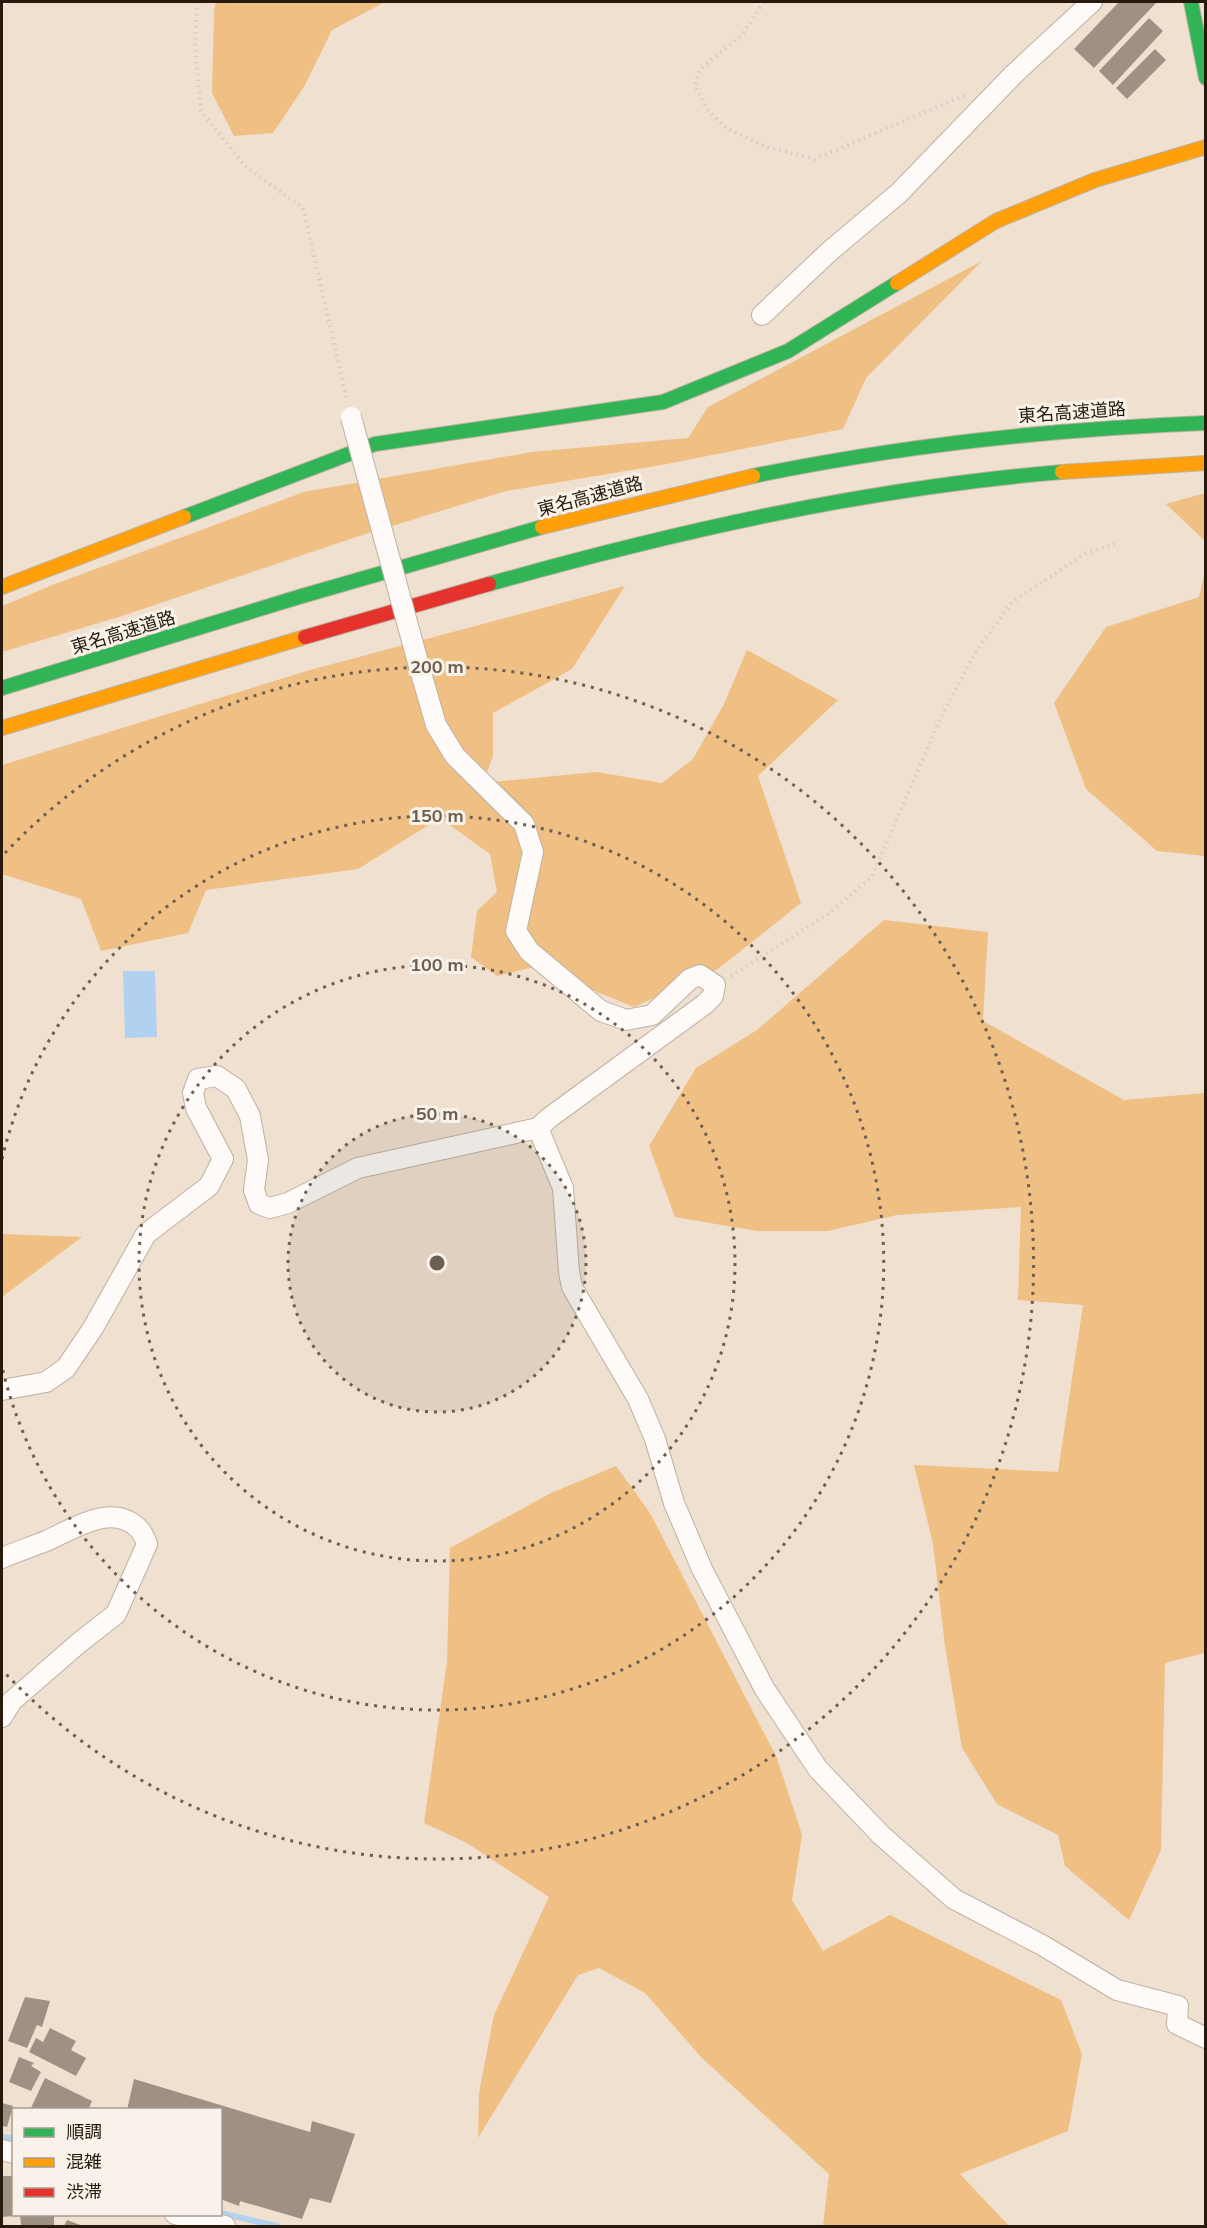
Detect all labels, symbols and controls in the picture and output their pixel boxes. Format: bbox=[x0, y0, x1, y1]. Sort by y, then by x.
street label: 東名高速道路 bbox=[1017, 397, 1127, 427]
street label: 東名高速道路 bbox=[535, 471, 645, 521]
street label: 東名高速道路 bbox=[68, 605, 178, 659]
text: 200 m bbox=[410, 655, 464, 678]
text: 150 m bbox=[410, 804, 464, 827]
text: 100 m bbox=[410, 953, 464, 976]
text: 50 m bbox=[416, 1102, 458, 1125]
centre of rings bbox=[427, 1253, 447, 1273]
legend bbox=[12, 2108, 222, 2216]
text: 順調 bbox=[66, 2120, 102, 2143]
text: 混雑 bbox=[66, 2150, 102, 2173]
text: 渋滞 bbox=[66, 2180, 102, 2203]

